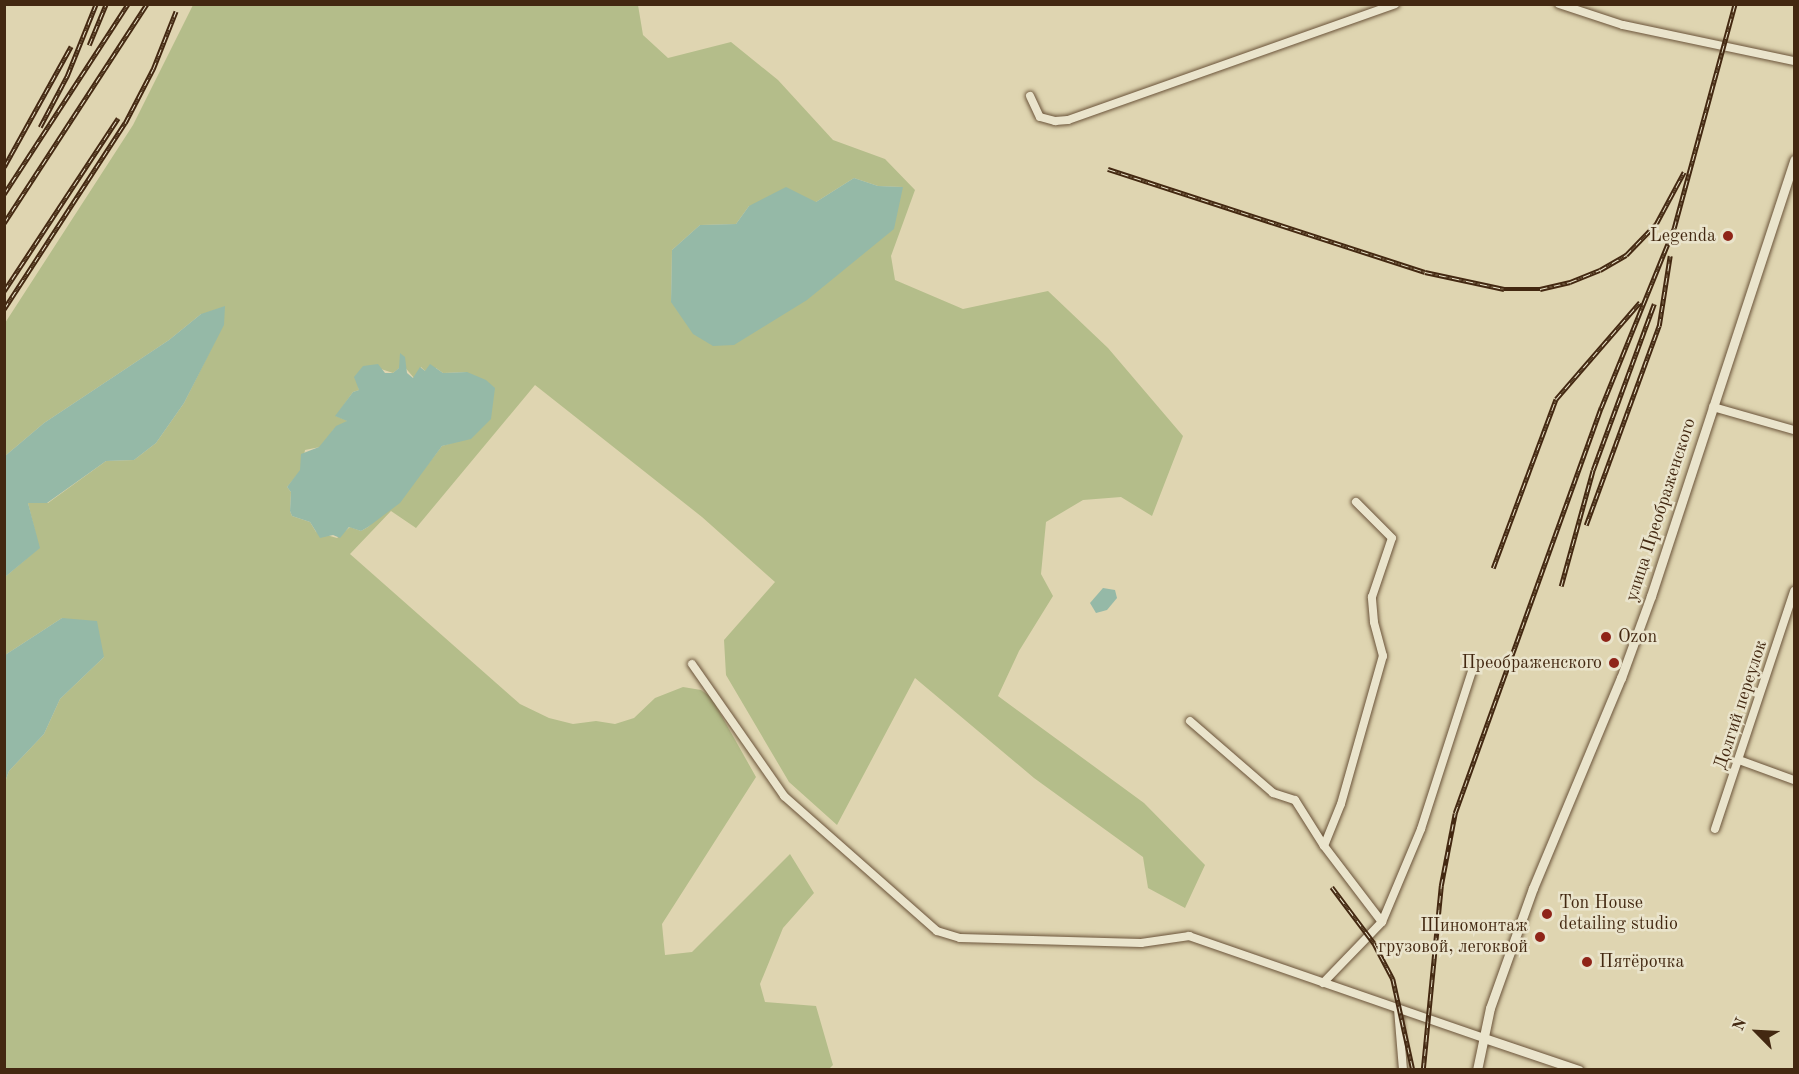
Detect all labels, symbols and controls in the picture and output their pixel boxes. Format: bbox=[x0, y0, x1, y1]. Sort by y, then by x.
place label: Legenda bbox=[1650, 225, 1716, 247]
marker: Legenda bbox=[1721, 229, 1735, 243]
street label: улица Преображенского bbox=[1621, 416, 1701, 604]
place label: Ozon bbox=[1618, 626, 1657, 648]
marker: Ozon bbox=[1599, 630, 1613, 644]
street label: Долгий переулок bbox=[1710, 638, 1772, 772]
place label: Преображенского bbox=[1461, 652, 1602, 674]
marker: Преображенского bbox=[1607, 656, 1621, 670]
place label: Ton House detailing studio bbox=[1559, 893, 1678, 936]
marker: Ton House detailing studio bbox=[1540, 907, 1554, 921]
place label: Шиномонтаж грузовой, легоквой bbox=[1378, 916, 1528, 958]
marker: Шиномонтаж грузовой, легоквой bbox=[1533, 930, 1547, 944]
place label: Пятёрочка bbox=[1599, 951, 1684, 973]
marker: Пятёрочка bbox=[1580, 955, 1594, 969]
north arrow bbox=[1727, 1002, 1787, 1062]
text: N bbox=[1731, 1016, 1750, 1034]

